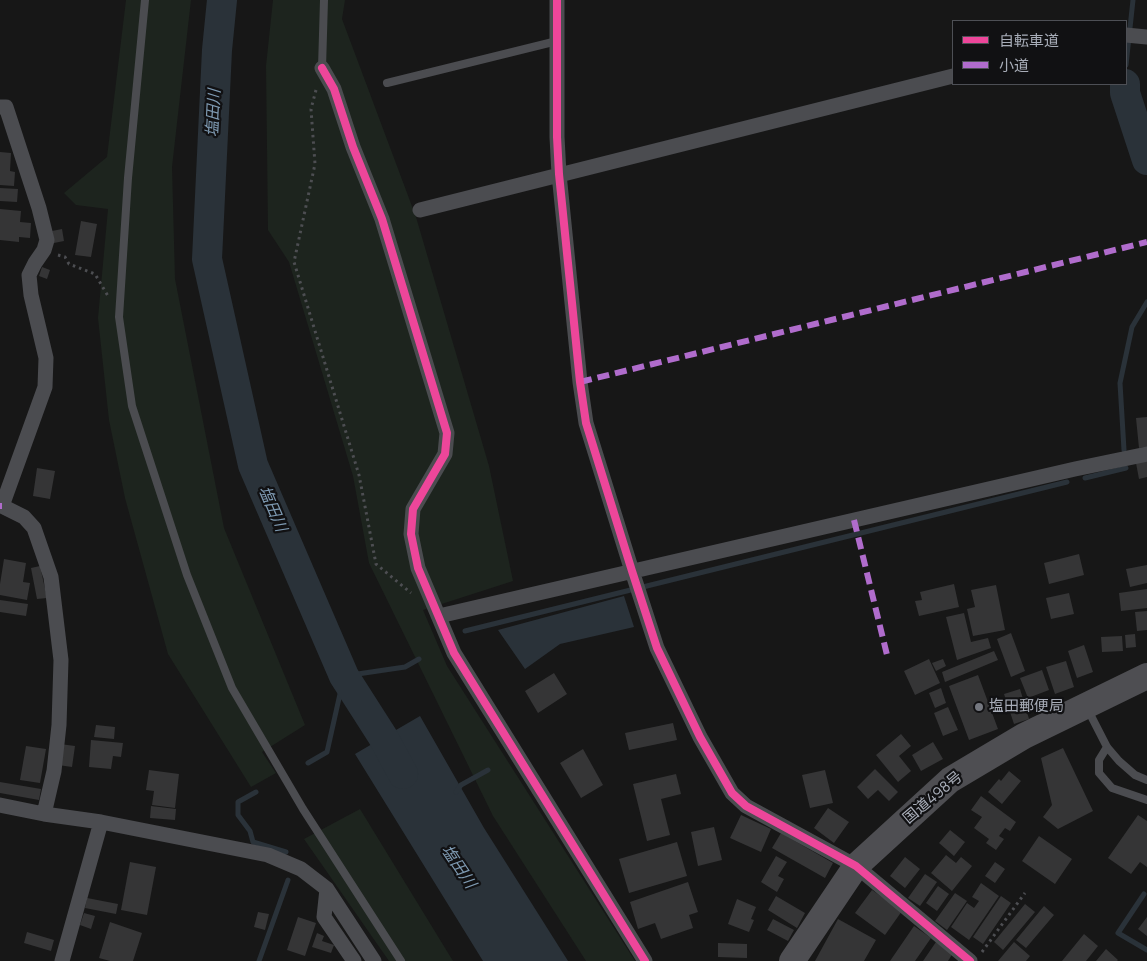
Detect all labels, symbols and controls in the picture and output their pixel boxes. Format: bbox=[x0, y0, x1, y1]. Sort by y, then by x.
legend bbox=[952, 20, 1127, 85]
text: 自転車道 bbox=[999, 30, 1059, 51]
text: 小道 bbox=[999, 55, 1029, 76]
water label: 塩田川 bbox=[203, 89, 225, 137]
water label: 塩田川 bbox=[254, 483, 290, 535]
place label: 塩田郵便局 bbox=[989, 698, 1064, 716]
marker: 塩田郵便局 bbox=[973, 701, 985, 713]
street label: 国道498号 bbox=[900, 768, 966, 828]
water label: 塩田川 bbox=[437, 842, 479, 892]

